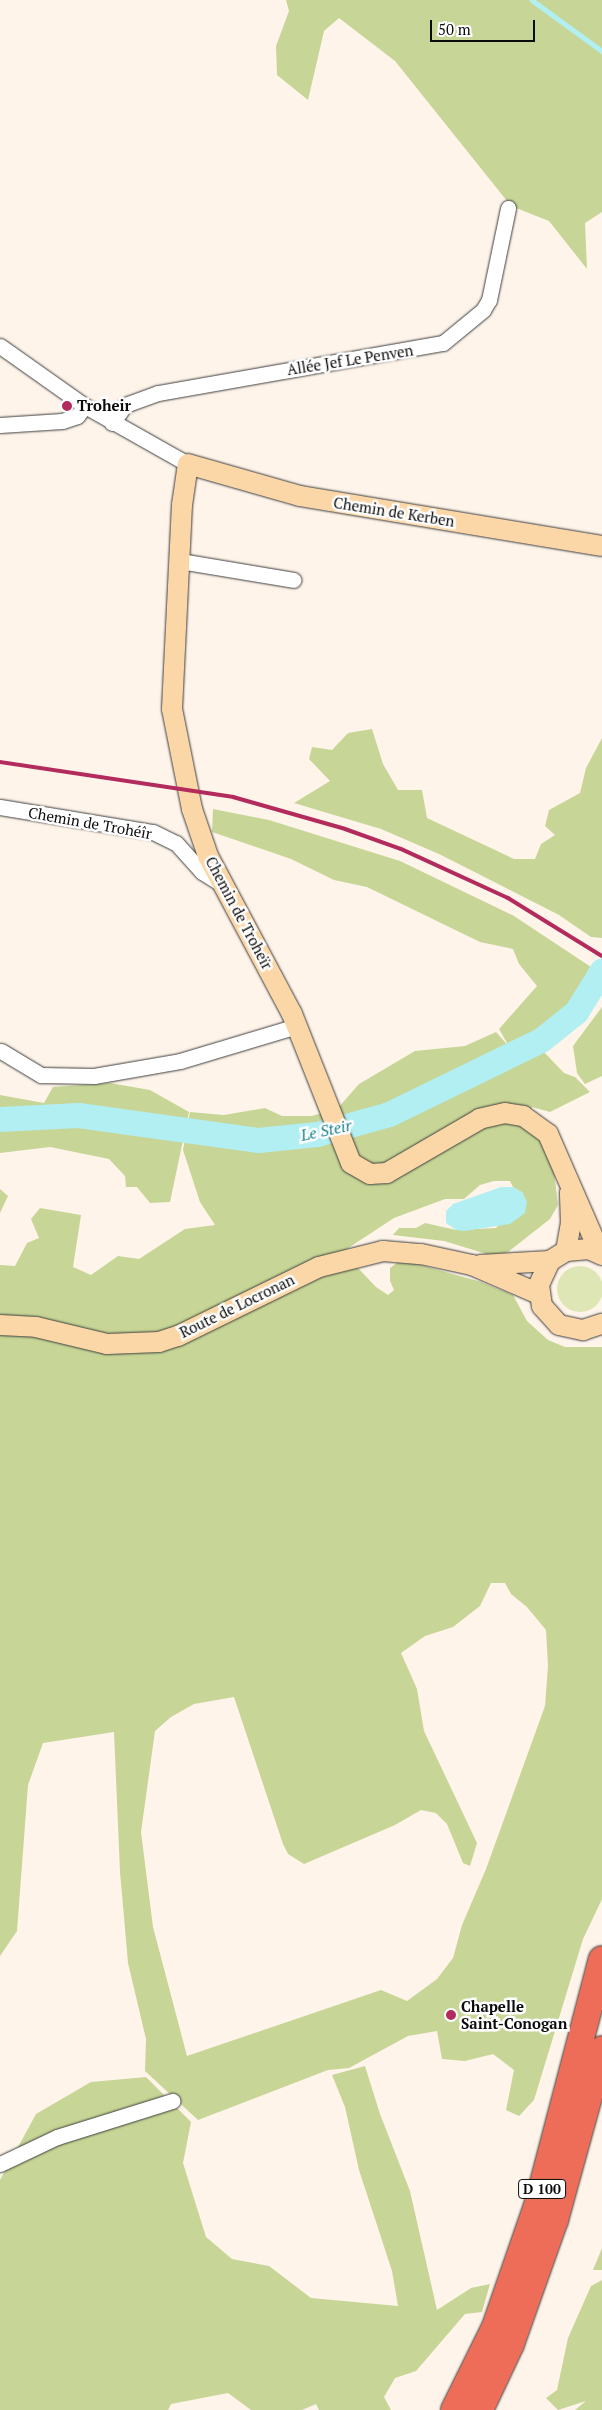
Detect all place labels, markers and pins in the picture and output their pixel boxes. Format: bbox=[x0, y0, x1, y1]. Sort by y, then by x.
place label: Troheir bbox=[77, 397, 131, 415]
marker: Troheir bbox=[61, 400, 73, 412]
place label: Chapelle Saint-Conogan bbox=[461, 1997, 567, 2032]
marker: Chapelle Saint-Conogan bbox=[445, 2009, 457, 2021]

